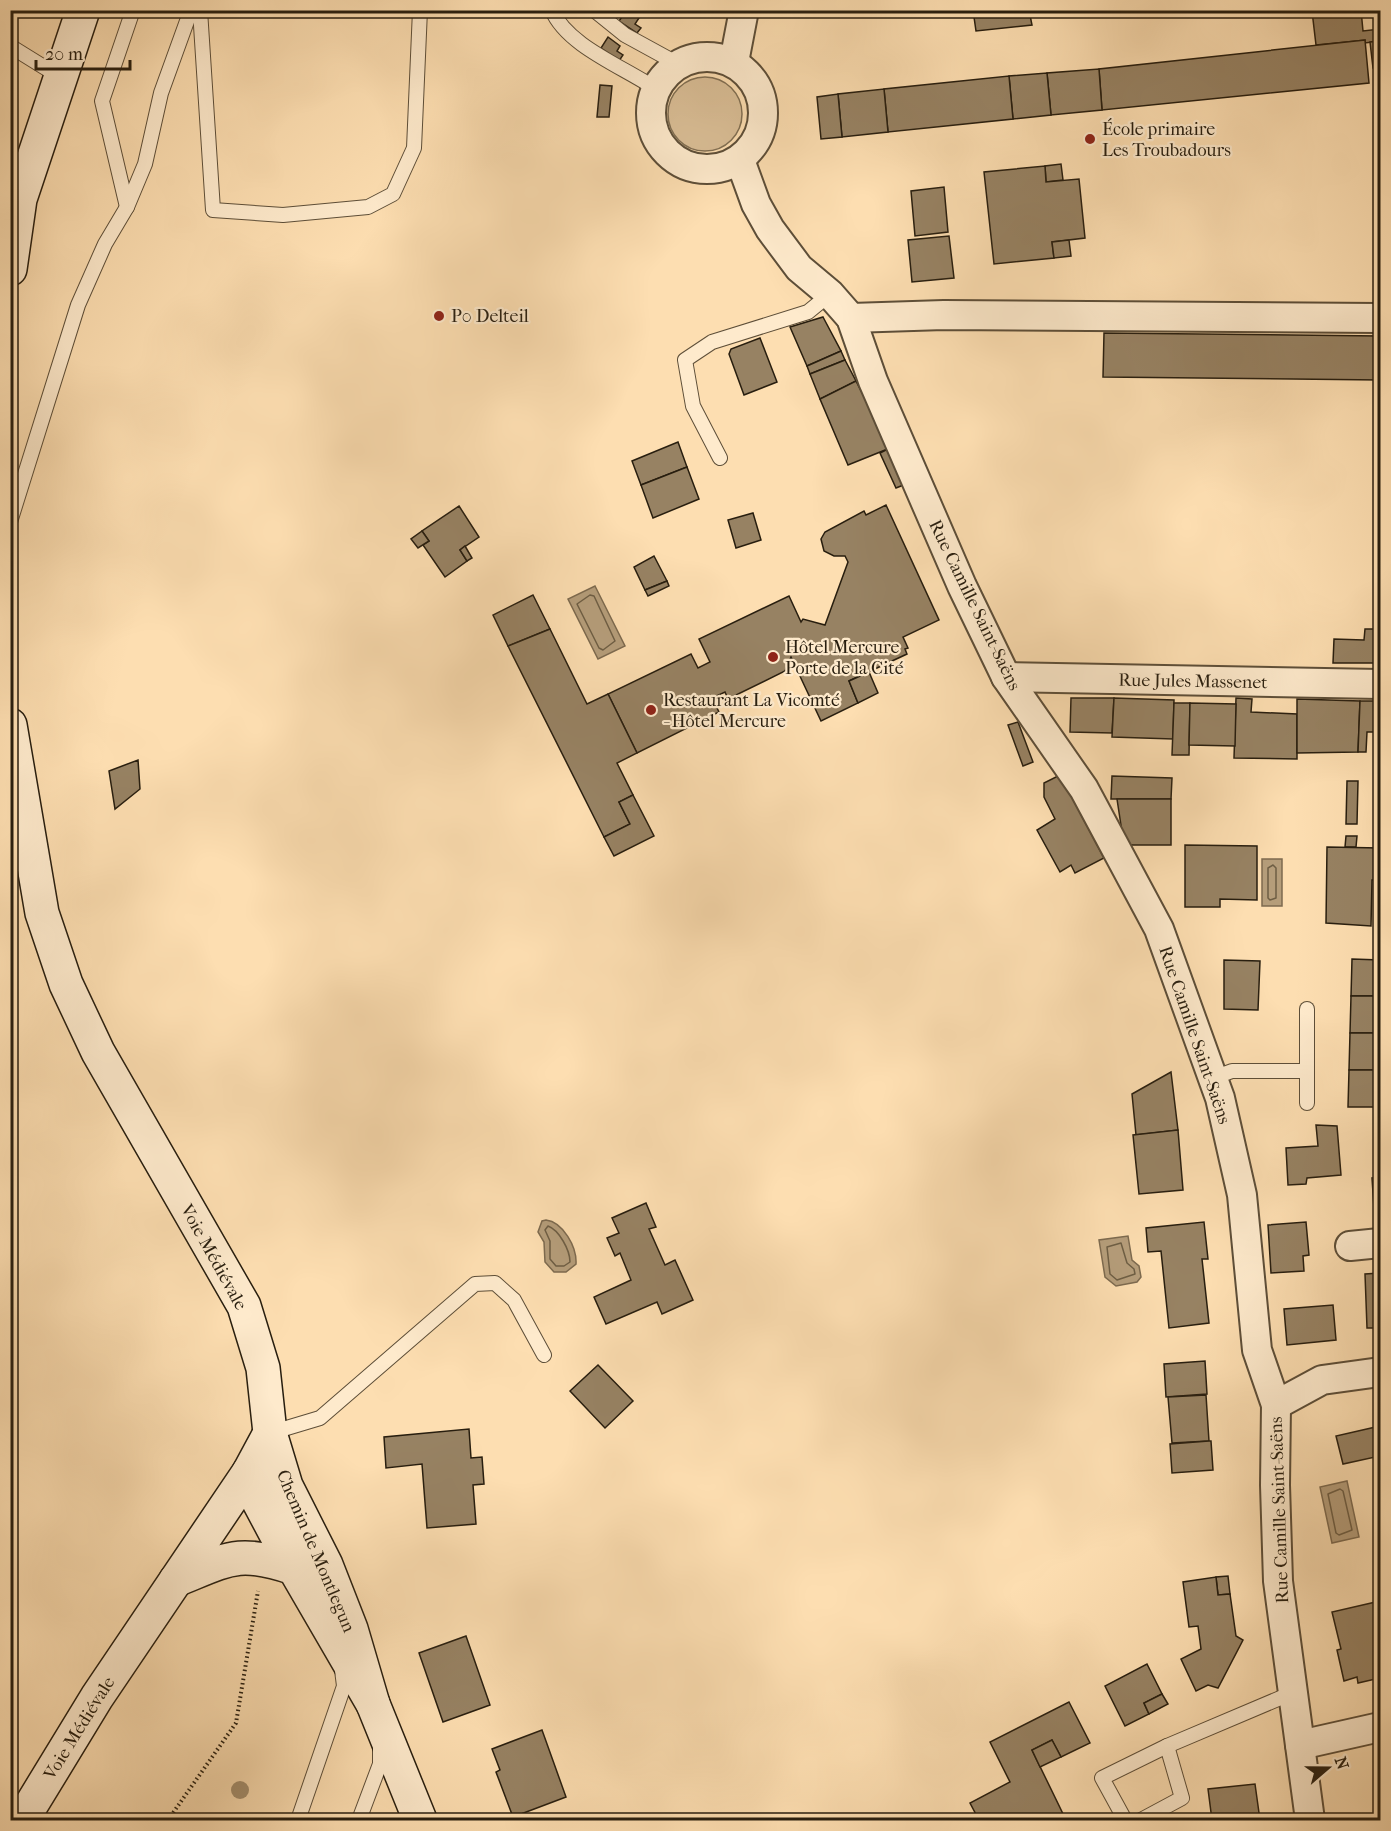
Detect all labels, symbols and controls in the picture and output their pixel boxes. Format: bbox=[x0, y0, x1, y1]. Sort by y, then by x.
scale bar bbox=[36, 33, 130, 71]
text: 20 m bbox=[45, 44, 83, 65]
place label: École primaire Les Troubadours bbox=[1102, 118, 1231, 161]
marker: École primaire Les Troubadours bbox=[1083, 132, 1097, 146]
place label: P0 Delteil bbox=[451, 306, 529, 327]
marker: P0 Delteil bbox=[432, 309, 446, 323]
street label: Rue Camille Saint-Saëns bbox=[924, 517, 1025, 694]
place label: Hôtel Mercure Porte de la Cité bbox=[785, 637, 904, 679]
marker: Hôtel Mercure Porte de la Cité bbox=[766, 650, 780, 664]
street label: Rue Jules Massenet bbox=[1118, 670, 1268, 693]
place label: Restaurant La Vicomté - Hôtel Mercure bbox=[663, 690, 840, 732]
marker: Restaurant La Vicomté - Hôtel Mercure bbox=[644, 703, 658, 717]
street label: Rue Camille Saint-Saëns bbox=[1154, 943, 1235, 1127]
street label: Voie Médiévale bbox=[175, 1200, 251, 1314]
street label: Rue Camille Saint-Saëns bbox=[1266, 1416, 1293, 1604]
street label: Chemin de Montlegun bbox=[272, 1467, 360, 1636]
street label: Voie Médiévale bbox=[39, 1673, 119, 1784]
north arrow bbox=[1298, 1738, 1358, 1798]
text: N bbox=[1331, 1754, 1353, 1773]

